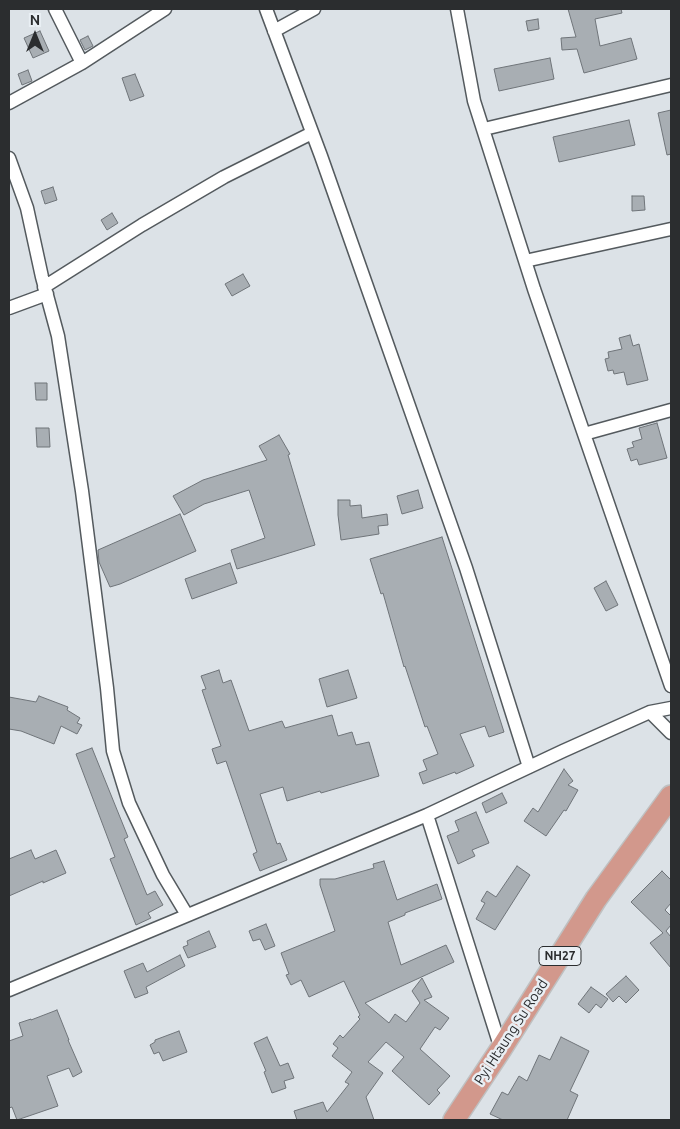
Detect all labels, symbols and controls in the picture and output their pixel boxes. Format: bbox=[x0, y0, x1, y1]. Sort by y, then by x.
north arrow bbox=[10, 10, 60, 60]
text: N bbox=[30, 12, 40, 28]
road number: NH27 bbox=[539, 946, 581, 966]
street label: Pyi Htaung Su Road bbox=[471, 976, 551, 1088]

